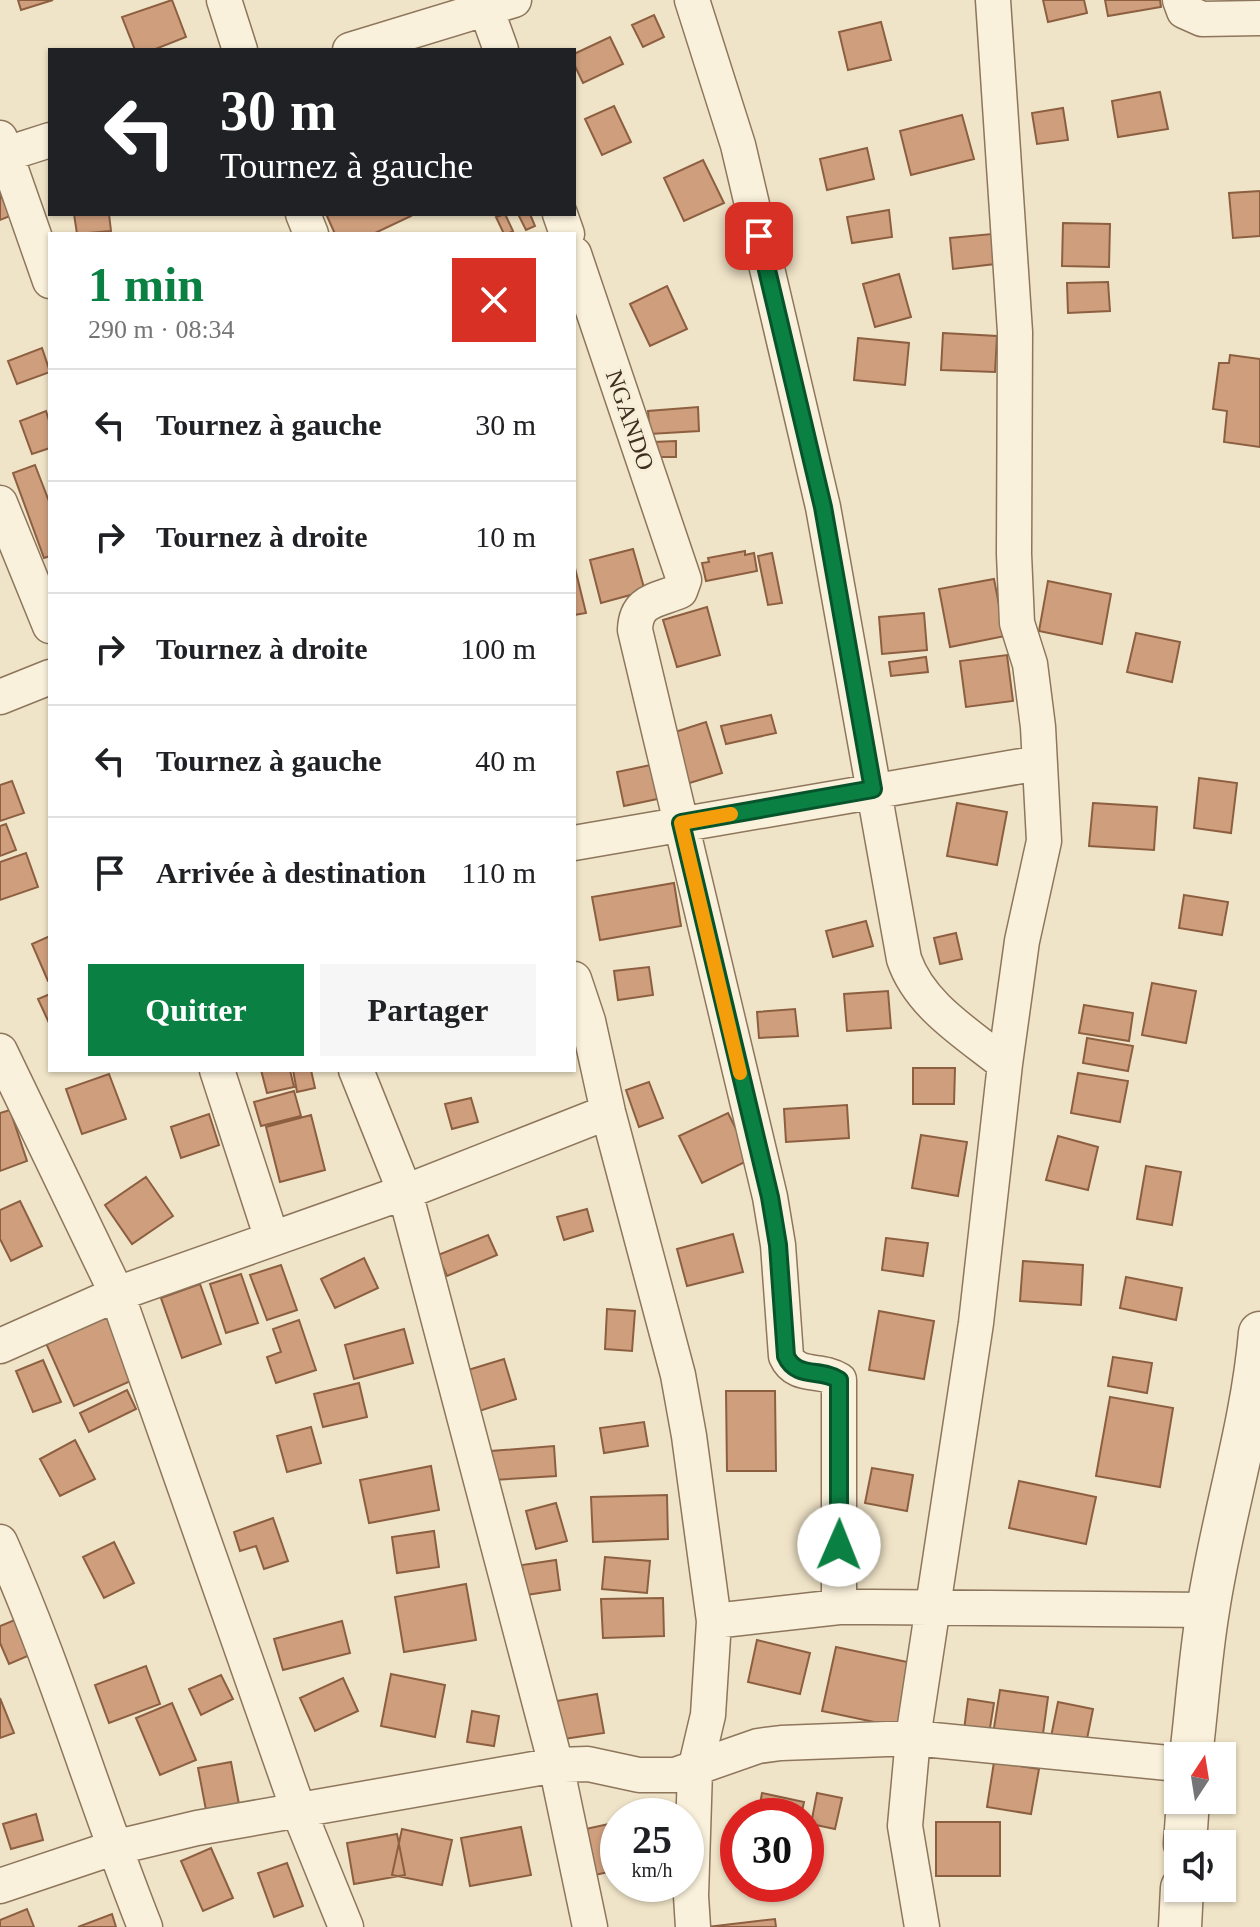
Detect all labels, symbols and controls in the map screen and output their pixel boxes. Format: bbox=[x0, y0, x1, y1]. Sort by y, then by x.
icon: left bbox=[88, 80, 192, 184]
text: 30 m bbox=[220, 80, 337, 142]
text: Tournez à gauche bbox=[220, 146, 473, 186]
pin bbox=[725, 202, 793, 270]
icon: arrive bbox=[737, 214, 781, 258]
text: 1 min bbox=[88, 258, 204, 311]
button: close bbox=[452, 258, 536, 342]
text: 290 m · 08:34 bbox=[88, 315, 235, 344]
street label: NGANDO bbox=[601, 367, 659, 473]
icon: left bbox=[88, 403, 132, 447]
text: Tournez à gauche bbox=[156, 408, 382, 441]
text: 30 m bbox=[475, 408, 536, 441]
icon: right bbox=[88, 515, 132, 559]
text: Tournez à droite bbox=[156, 520, 368, 553]
text: 10 m bbox=[475, 520, 536, 553]
icon: right bbox=[88, 627, 132, 671]
text: Tournez à droite bbox=[156, 632, 368, 665]
text: 100 m bbox=[460, 632, 536, 665]
icon: left bbox=[88, 739, 132, 783]
text: Tournez à gauche bbox=[156, 744, 382, 777]
text: 40 m bbox=[475, 744, 536, 777]
icon: arrive bbox=[88, 851, 132, 895]
text: Arrivée à destination bbox=[156, 856, 426, 889]
text: 110 m bbox=[461, 856, 536, 889]
button: Quitter bbox=[88, 964, 304, 1056]
button: Partager bbox=[320, 964, 536, 1056]
position arrow bbox=[797, 1503, 881, 1587]
north arrow bbox=[1164, 1742, 1236, 1814]
map controls bbox=[1164, 1742, 1236, 1902]
speed limit sign: 30 bbox=[720, 1798, 824, 1902]
text: 25 bbox=[632, 1817, 672, 1862]
button: sound bbox=[1164, 1830, 1236, 1902]
text: km/h bbox=[631, 1859, 673, 1881]

